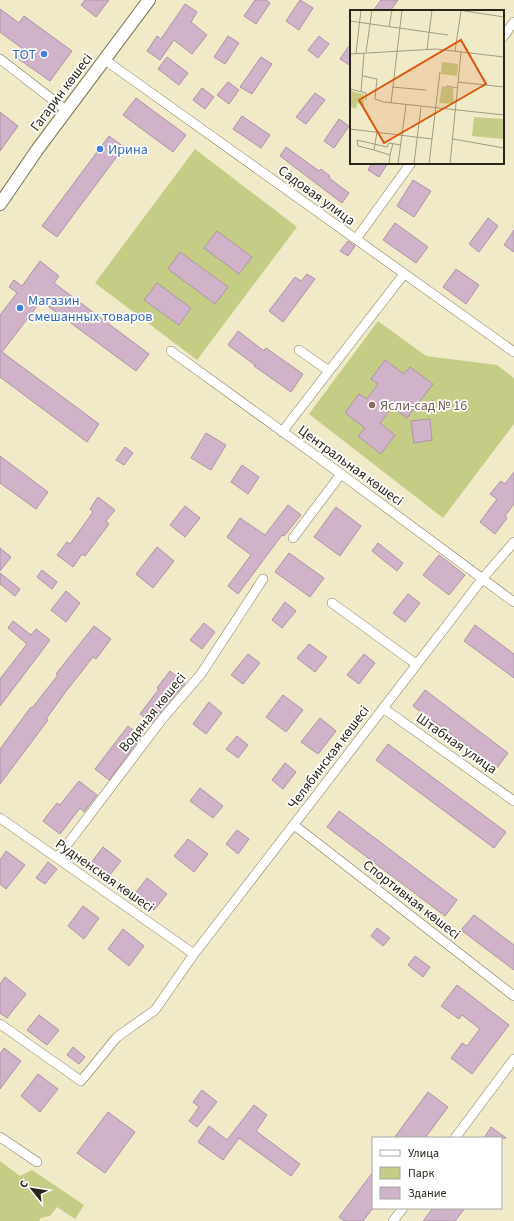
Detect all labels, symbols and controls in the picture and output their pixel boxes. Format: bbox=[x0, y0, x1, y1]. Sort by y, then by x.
inset map bbox=[350, 10, 504, 164]
place label: ТОТ bbox=[12, 45, 36, 65]
street label: Гагарин көшесі bbox=[26, 49, 98, 136]
marker: ТОТ bbox=[39, 49, 49, 59]
place label: Ирина bbox=[108, 140, 148, 160]
marker: Ирина bbox=[95, 144, 105, 154]
street label: Садовая улица bbox=[274, 161, 359, 231]
place label: Магазин смешанных товаров bbox=[28, 291, 152, 327]
marker: Магазин смешанных товаров bbox=[15, 303, 25, 313]
place label: Ясли-сад № 16 bbox=[380, 396, 467, 416]
marker: Ясли-сад № 16 bbox=[367, 400, 377, 410]
street label: Центральная көшесі bbox=[294, 421, 407, 511]
street label: Водяная көшесі bbox=[114, 669, 191, 757]
street label: Челябинская көшесі bbox=[283, 702, 374, 814]
street label: Штабная улица bbox=[412, 708, 501, 779]
street label: Рудненская көшесі bbox=[51, 834, 158, 917]
street label: Спортивная көшесі bbox=[358, 855, 464, 944]
legend bbox=[372, 1137, 502, 1209]
text: Улица bbox=[408, 1145, 439, 1162]
text: Парк bbox=[408, 1165, 434, 1182]
north arrow bbox=[12, 1169, 52, 1209]
text: С bbox=[16, 1177, 32, 1191]
text: Здание bbox=[408, 1185, 447, 1202]

